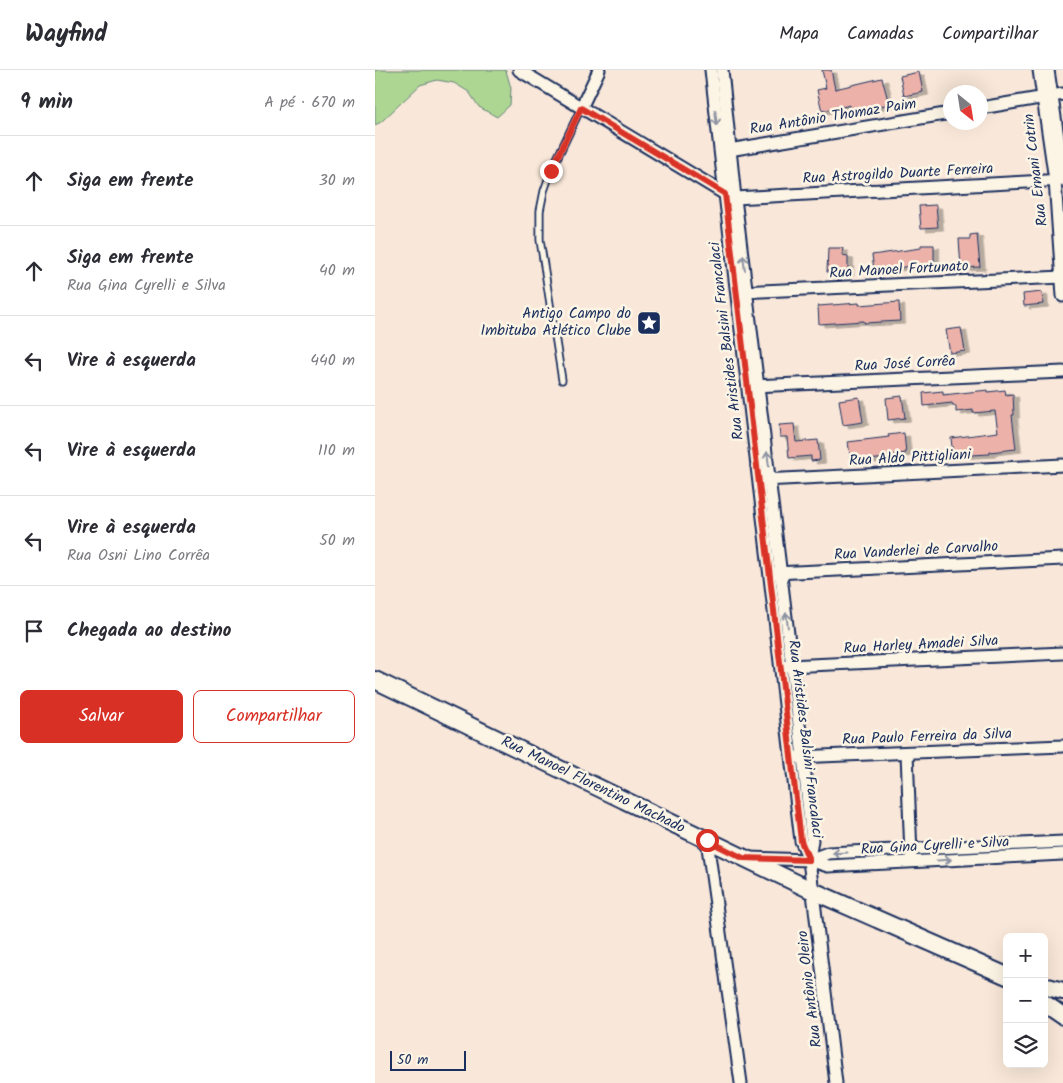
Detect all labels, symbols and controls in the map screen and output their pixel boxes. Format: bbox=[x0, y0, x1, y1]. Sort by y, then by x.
text: Wayfind bbox=[25, 15, 107, 54]
text: Mapa bbox=[779, 20, 819, 49]
text: Camadas bbox=[847, 20, 914, 49]
text: Compartilhar bbox=[942, 20, 1038, 49]
north arrow bbox=[943, 85, 988, 130]
text: 9 min bbox=[20, 86, 73, 119]
text: A pé · 670 m bbox=[264, 90, 355, 115]
street label: Rua Antônio Thomaz Paim bbox=[748, 92, 918, 142]
one-way arrow bbox=[711, 110, 721, 126]
street label: Rua Ernani Cotrin bbox=[1017, 112, 1055, 228]
street label: Rua Astrogildo Duarte Ferreira bbox=[802, 157, 994, 191]
route end bbox=[540, 160, 563, 183]
text: Siga em frente bbox=[67, 166, 194, 196]
icon: ahead bbox=[20, 167, 48, 195]
text: 30 m bbox=[319, 168, 355, 193]
street label: Rua Aristides Balsini Francalaci bbox=[703, 239, 751, 441]
text: Siga em frente bbox=[67, 243, 194, 273]
street label: Rua Manoel Fortunato bbox=[829, 254, 969, 286]
one-way arrow bbox=[739, 255, 749, 271]
icon: ahead bbox=[20, 257, 48, 285]
text: 40 m bbox=[319, 258, 355, 283]
text: Rua Gina Cyrelli e Silva bbox=[67, 273, 226, 298]
place label: Antigo Campo do Imbituba Atlético Clube bbox=[480, 302, 631, 343]
place icon: Antigo Campo do Imbituba Atlético Clube bbox=[636, 310, 662, 336]
text: Vire à esquerda bbox=[67, 346, 196, 376]
icon: left bbox=[20, 347, 48, 375]
text: 440 m bbox=[310, 348, 355, 373]
street label: Rua José Corrêa bbox=[854, 349, 956, 379]
text: Vire à esquerda bbox=[67, 436, 196, 466]
icon: left bbox=[20, 437, 48, 465]
text: 110 m bbox=[318, 438, 355, 463]
street label: Rua Aldo Pittigliani bbox=[848, 443, 973, 473]
one-way arrow bbox=[762, 451, 772, 467]
text: Vire à esquerda bbox=[67, 513, 196, 543]
icon: left bbox=[20, 527, 48, 555]
text: 50 m bbox=[319, 528, 355, 553]
street label: Rua Vanderlei de Carvalho bbox=[833, 535, 999, 567]
text: Rua Osni Lino Corrêa bbox=[67, 543, 210, 568]
one-way arrow bbox=[782, 612, 792, 628]
text: Chegada ao destino bbox=[67, 616, 232, 646]
icon: arrive bbox=[20, 617, 48, 645]
street label: Rua Harley Amadei Silva bbox=[843, 629, 999, 661]
street label: Rua Aristides Balsini Francalaci bbox=[781, 639, 829, 841]
button: Salvar bbox=[20, 690, 183, 743]
button: Compartilhar bbox=[193, 690, 355, 743]
street label: Rua Paulo Ferreira da Silva bbox=[842, 722, 1012, 752]
street label: Rua Manoel Florentino Machado bbox=[497, 730, 689, 840]
route start bbox=[696, 829, 719, 852]
street label: Rua Gina Cyrelli e Silva bbox=[860, 830, 1010, 862]
one-way arrow bbox=[832, 848, 848, 857]
one-way arrow bbox=[936, 856, 952, 865]
street label: Rua Antônio Oleiro bbox=[791, 929, 829, 1049]
map controls bbox=[1003, 933, 1048, 1068]
button: + bbox=[1003, 933, 1048, 978]
button: − bbox=[1003, 978, 1048, 1023]
button: layers bbox=[1003, 1023, 1048, 1068]
scale bar bbox=[390, 1048, 466, 1071]
text: 50 m bbox=[397, 1049, 428, 1071]

